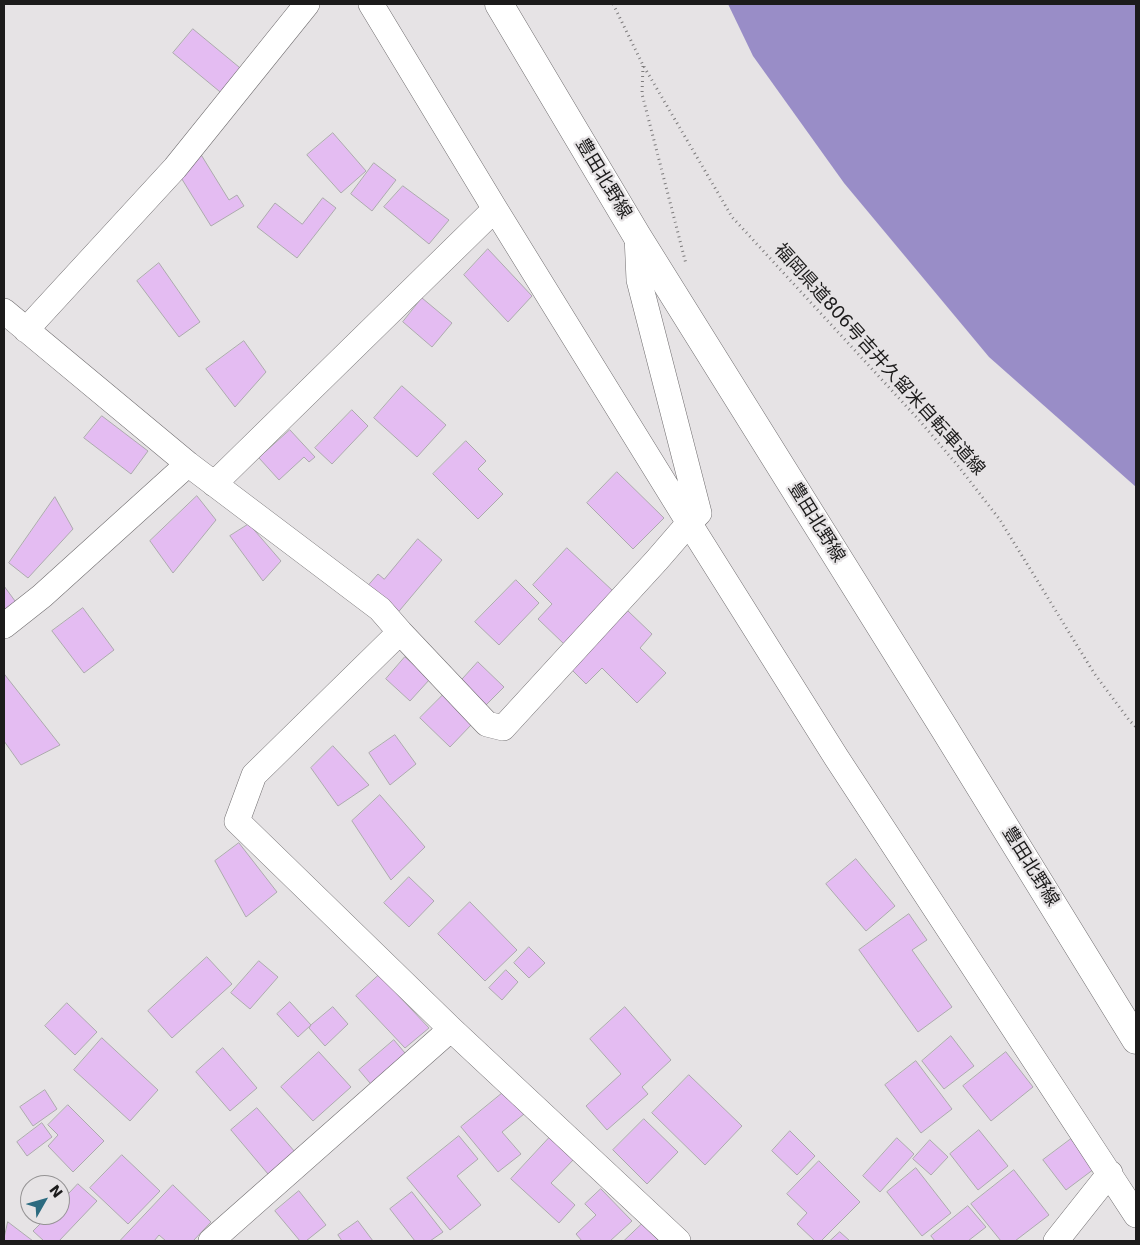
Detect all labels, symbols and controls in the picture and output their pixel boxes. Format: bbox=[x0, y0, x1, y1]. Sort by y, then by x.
street label: 豊田北野線 bbox=[571, 135, 635, 223]
street label: 福岡県道806号吉井久留米自転車道線 bbox=[769, 240, 989, 480]
street label: 豊田北野線 bbox=[783, 479, 849, 567]
street label: 豊田北野線 bbox=[997, 823, 1063, 911]
north arrow bbox=[20, 1175, 70, 1225]
text: N bbox=[46, 1182, 66, 1201]

